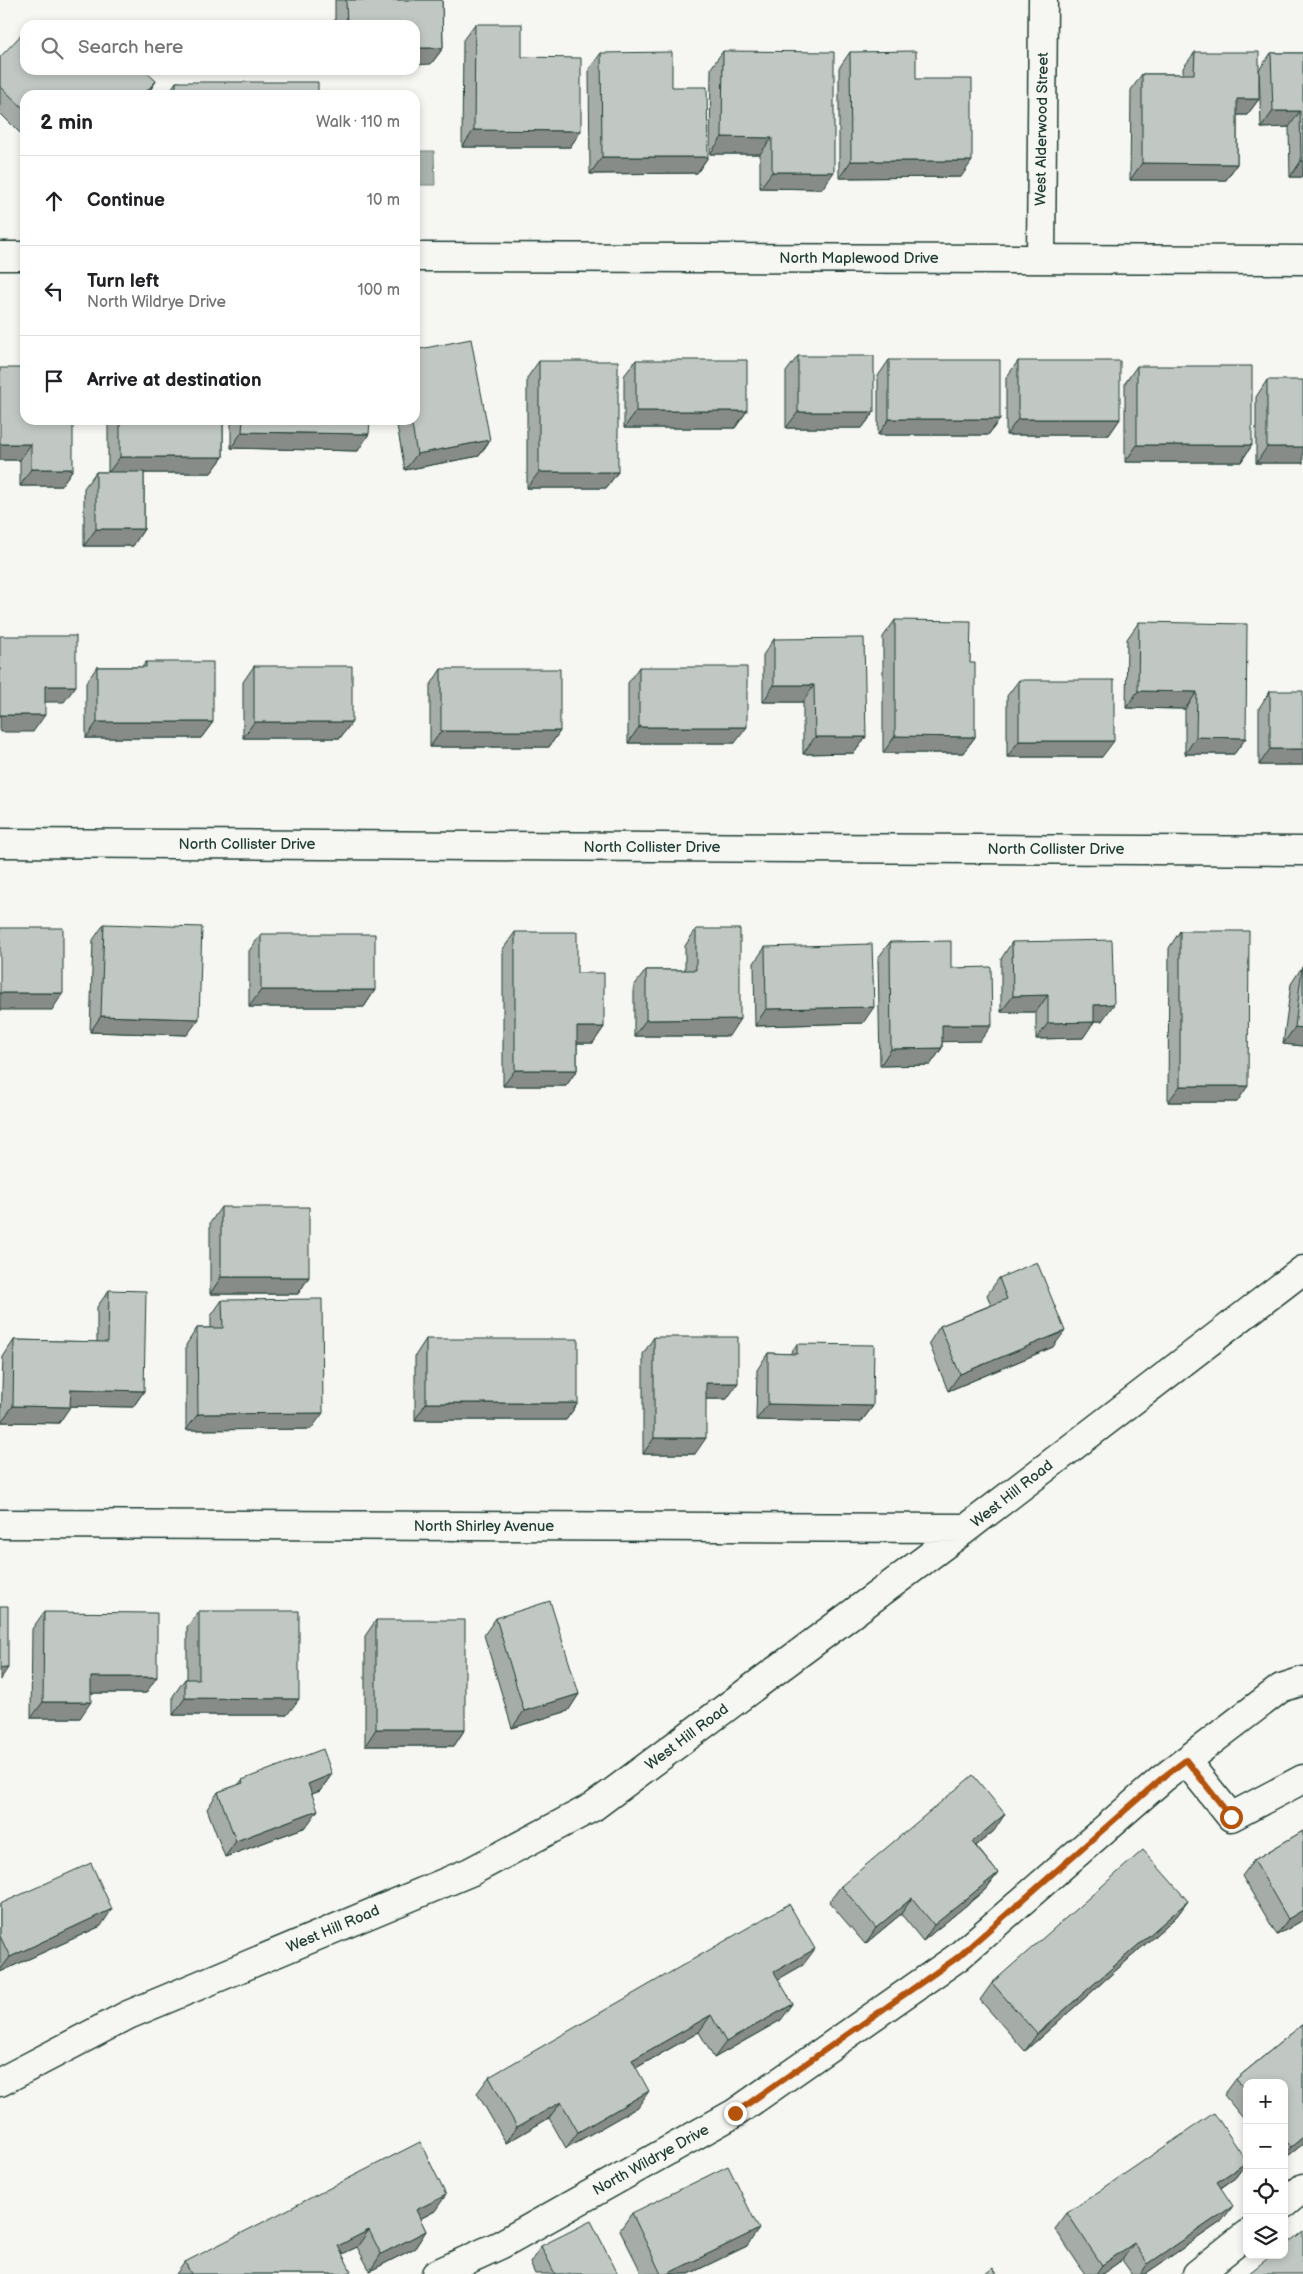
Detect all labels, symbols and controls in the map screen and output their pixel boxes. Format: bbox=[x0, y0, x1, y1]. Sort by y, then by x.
search box bbox=[20, 20, 420, 75]
icon: search bbox=[38, 34, 66, 62]
text: Search here bbox=[78, 36, 183, 59]
street label: West Alderwood Street bbox=[1031, 52, 1053, 206]
text: 2 min bbox=[40, 110, 93, 135]
text: Walk · 110 m bbox=[316, 113, 400, 132]
icon: ahead bbox=[40, 187, 68, 215]
text: Continue bbox=[87, 189, 165, 212]
text: 10 m bbox=[367, 191, 400, 210]
street label: North Maplewood Drive bbox=[779, 249, 939, 268]
text: Turn left bbox=[87, 270, 159, 293]
icon: left bbox=[40, 277, 68, 305]
text: 100 m bbox=[357, 281, 400, 300]
text: North Wildrye Drive bbox=[87, 293, 226, 312]
icon: arrive bbox=[40, 367, 68, 395]
text: Arrive at destination bbox=[87, 369, 262, 392]
street label: North Collister Drive bbox=[179, 835, 316, 854]
street label: North Collister Drive bbox=[584, 838, 721, 857]
street label: North Collister Drive bbox=[988, 840, 1125, 859]
street label: West Hill Road bbox=[967, 1456, 1057, 1532]
street label: North Shirley Avenue bbox=[414, 1517, 554, 1536]
street label: West Hill Road bbox=[642, 1700, 732, 1774]
route start bbox=[1220, 1806, 1243, 1829]
street label: West Hill Road bbox=[284, 1901, 382, 1957]
map controls bbox=[1243, 2079, 1288, 2259]
button: + bbox=[1243, 2079, 1288, 2124]
route end bbox=[724, 2102, 747, 2125]
street label: North Wildrye Drive bbox=[589, 2120, 713, 2200]
button: − bbox=[1243, 2124, 1288, 2169]
button: locate bbox=[1243, 2169, 1288, 2214]
button: layers bbox=[1243, 2214, 1288, 2259]

